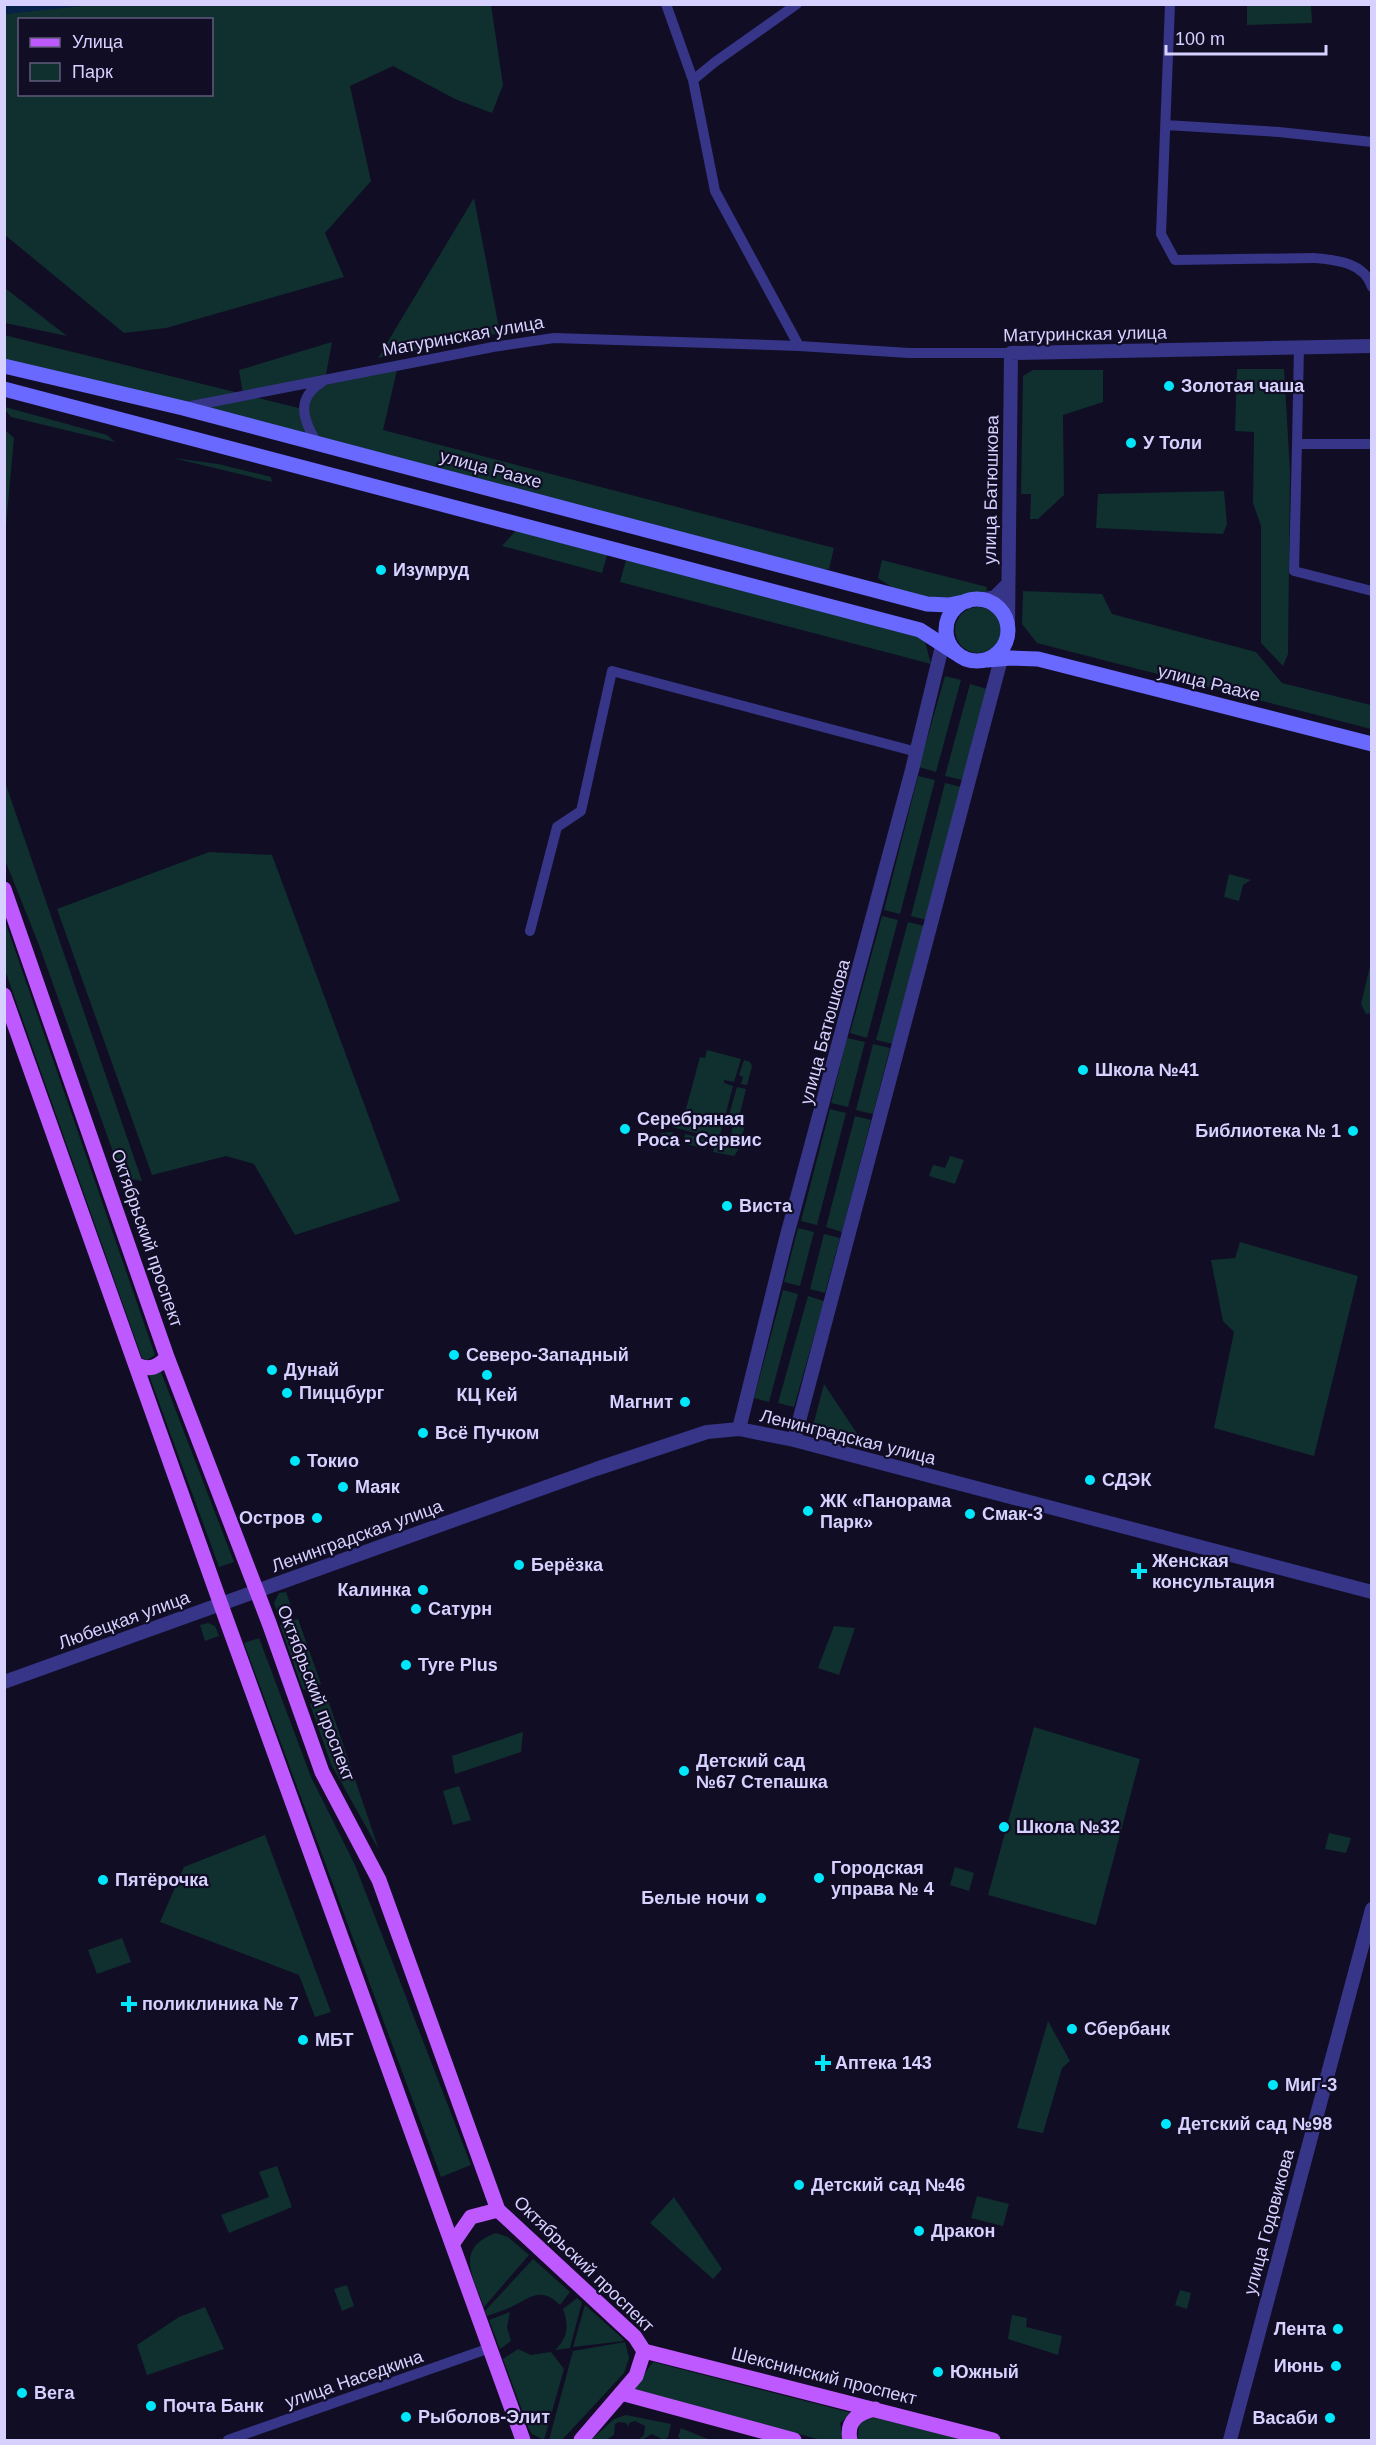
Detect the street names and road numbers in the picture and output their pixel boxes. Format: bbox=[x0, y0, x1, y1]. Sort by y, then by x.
street label: Матуринская улица bbox=[381, 312, 546, 360]
street label: Матуринская улица bbox=[1003, 323, 1168, 345]
street label: улица Батюшкова bbox=[980, 414, 1002, 565]
street label: улица Раахе bbox=[438, 446, 544, 492]
street label: улица Раахе bbox=[1156, 661, 1262, 705]
street label: улица Батюшкова bbox=[796, 956, 854, 1107]
street label: Октябрьский проспект bbox=[107, 1147, 187, 1329]
street label: Ленинградская улица bbox=[758, 1405, 939, 1469]
street label: Ленинградская улица bbox=[269, 1495, 446, 1576]
street label: Любецкая улица bbox=[56, 1587, 193, 1653]
street label: Октябрьский проспект bbox=[273, 1602, 359, 1784]
street label: улица Годовикова bbox=[1240, 2146, 1298, 2297]
street label: Октябрьский проспект bbox=[510, 2192, 658, 2336]
street label: Шекснинский проспект bbox=[729, 2343, 919, 2409]
street label: улица Наседкина bbox=[282, 2346, 426, 2412]

